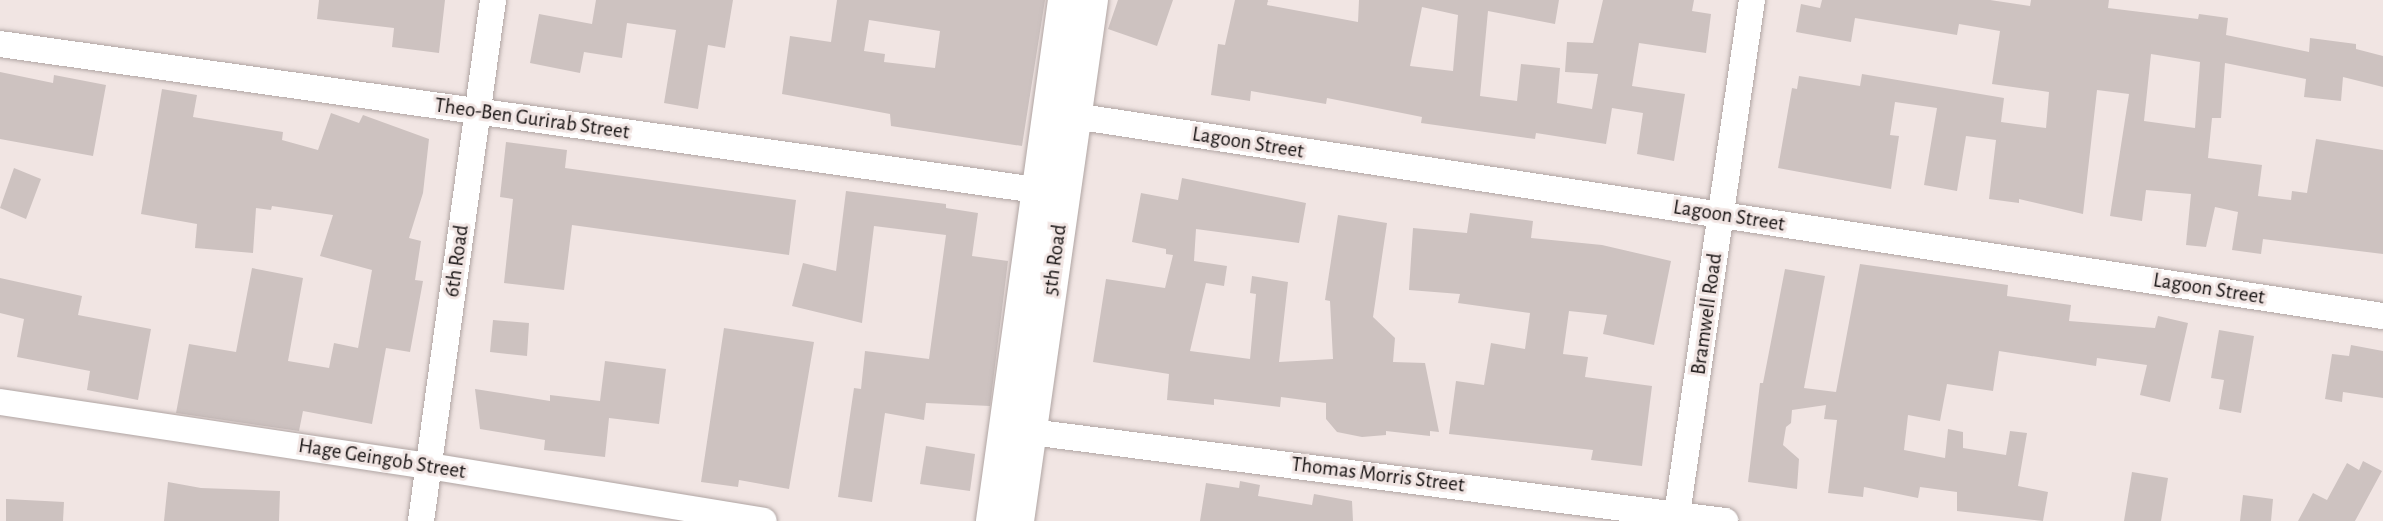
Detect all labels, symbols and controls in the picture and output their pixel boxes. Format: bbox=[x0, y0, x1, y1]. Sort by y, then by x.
street label: Theo-Ben Gurirab Street bbox=[433, 93, 631, 145]
street label: Lagoon Street bbox=[1190, 122, 1306, 164]
street label: Lagoon Street bbox=[1671, 195, 1787, 237]
street label: 6th Road bbox=[439, 223, 475, 299]
street label: 5th Road bbox=[1038, 223, 1072, 297]
street label: Bramwell Road bbox=[1686, 252, 1728, 376]
street label: Lagoon Street bbox=[2151, 268, 2267, 310]
street label: Hage Geingob Street bbox=[297, 433, 467, 485]
street label: Thomas Morris Street bbox=[1290, 452, 1466, 498]

